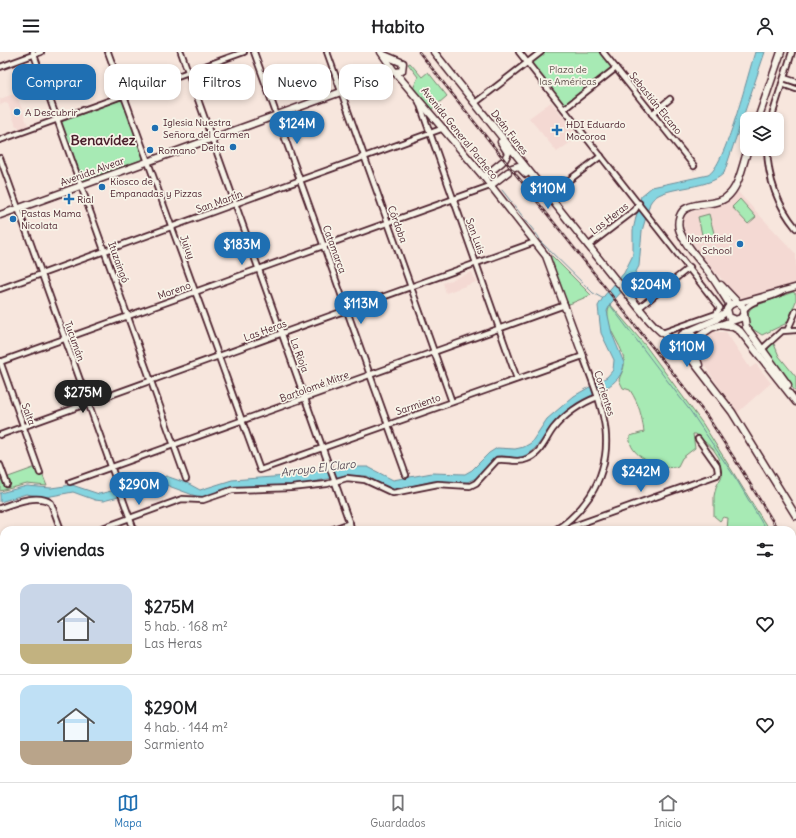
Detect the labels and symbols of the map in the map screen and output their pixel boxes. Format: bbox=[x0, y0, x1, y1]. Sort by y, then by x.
park label: Plaza de las Américas bbox=[539, 63, 597, 88]
street label: Sebastián Elcano bbox=[626, 70, 685, 137]
street label: Avenida General Pacheco bbox=[418, 85, 501, 182]
place label: A Descubrir bbox=[25, 106, 78, 119]
marker: A Descubrir bbox=[12, 107, 22, 117]
street label: Deán Funes bbox=[488, 107, 531, 158]
pin: $124M bbox=[269, 111, 325, 145]
place label: Iglesia Nuestra Señora del Carmen bbox=[163, 116, 250, 141]
place label: HDI Eduardo Mocoroa bbox=[566, 118, 626, 143]
marker: Iglesia Nuestra Señora del Carmen bbox=[150, 123, 160, 133]
marker: HDI Eduardo Mocoroa bbox=[551, 124, 563, 136]
district label: Benavídez bbox=[70, 131, 136, 149]
place label: Delta bbox=[201, 141, 225, 154]
marker: Delta bbox=[228, 142, 238, 152]
place label: Romano bbox=[158, 144, 196, 157]
marker: Romano bbox=[145, 145, 155, 155]
street label: Avenida Alvear bbox=[58, 154, 126, 189]
place label: Kiosco de Empanadas y Pizzas bbox=[110, 175, 202, 200]
pin: $110M bbox=[520, 176, 576, 210]
marker: Kiosco de Empanadas y Pizzas bbox=[97, 182, 107, 192]
street label: San Martín bbox=[194, 187, 244, 216]
place label: Rial bbox=[77, 193, 94, 206]
marker: Rial bbox=[64, 194, 74, 204]
street label: Las Heras bbox=[588, 199, 631, 237]
street label: Córdoba bbox=[385, 204, 410, 245]
place label: Pastas Mama Nicolata bbox=[21, 207, 82, 232]
marker: Pastas Mama Nicolata bbox=[8, 214, 18, 224]
street label: San Luis bbox=[463, 216, 488, 256]
street label: Catamarca bbox=[320, 223, 349, 275]
pin: $183M bbox=[214, 232, 270, 266]
place label: Northfield School bbox=[687, 232, 732, 257]
street label: Jujuy bbox=[177, 233, 198, 261]
marker: Northfield School bbox=[735, 239, 745, 249]
street label: Ituzaingó bbox=[105, 240, 132, 285]
pin: $204M bbox=[623, 272, 679, 306]
street label: Moreno bbox=[156, 278, 193, 302]
pin: $113M bbox=[333, 291, 389, 325]
street label: Las Heras bbox=[242, 317, 289, 344]
street label: Tucumán bbox=[61, 319, 88, 363]
pin: $110M bbox=[659, 334, 715, 368]
street label: La Rioja bbox=[287, 336, 312, 374]
street label: Bartolomé Mitre bbox=[278, 368, 351, 405]
street label: Corrientes bbox=[591, 369, 618, 418]
pin: $275M bbox=[55, 380, 111, 414]
street label: Sarmiento bbox=[394, 391, 443, 418]
street label: Salta bbox=[19, 401, 39, 427]
water label: Arroyo El Claro bbox=[280, 456, 357, 480]
pin: $242M bbox=[613, 459, 669, 493]
pin: $290M bbox=[111, 472, 167, 506]

